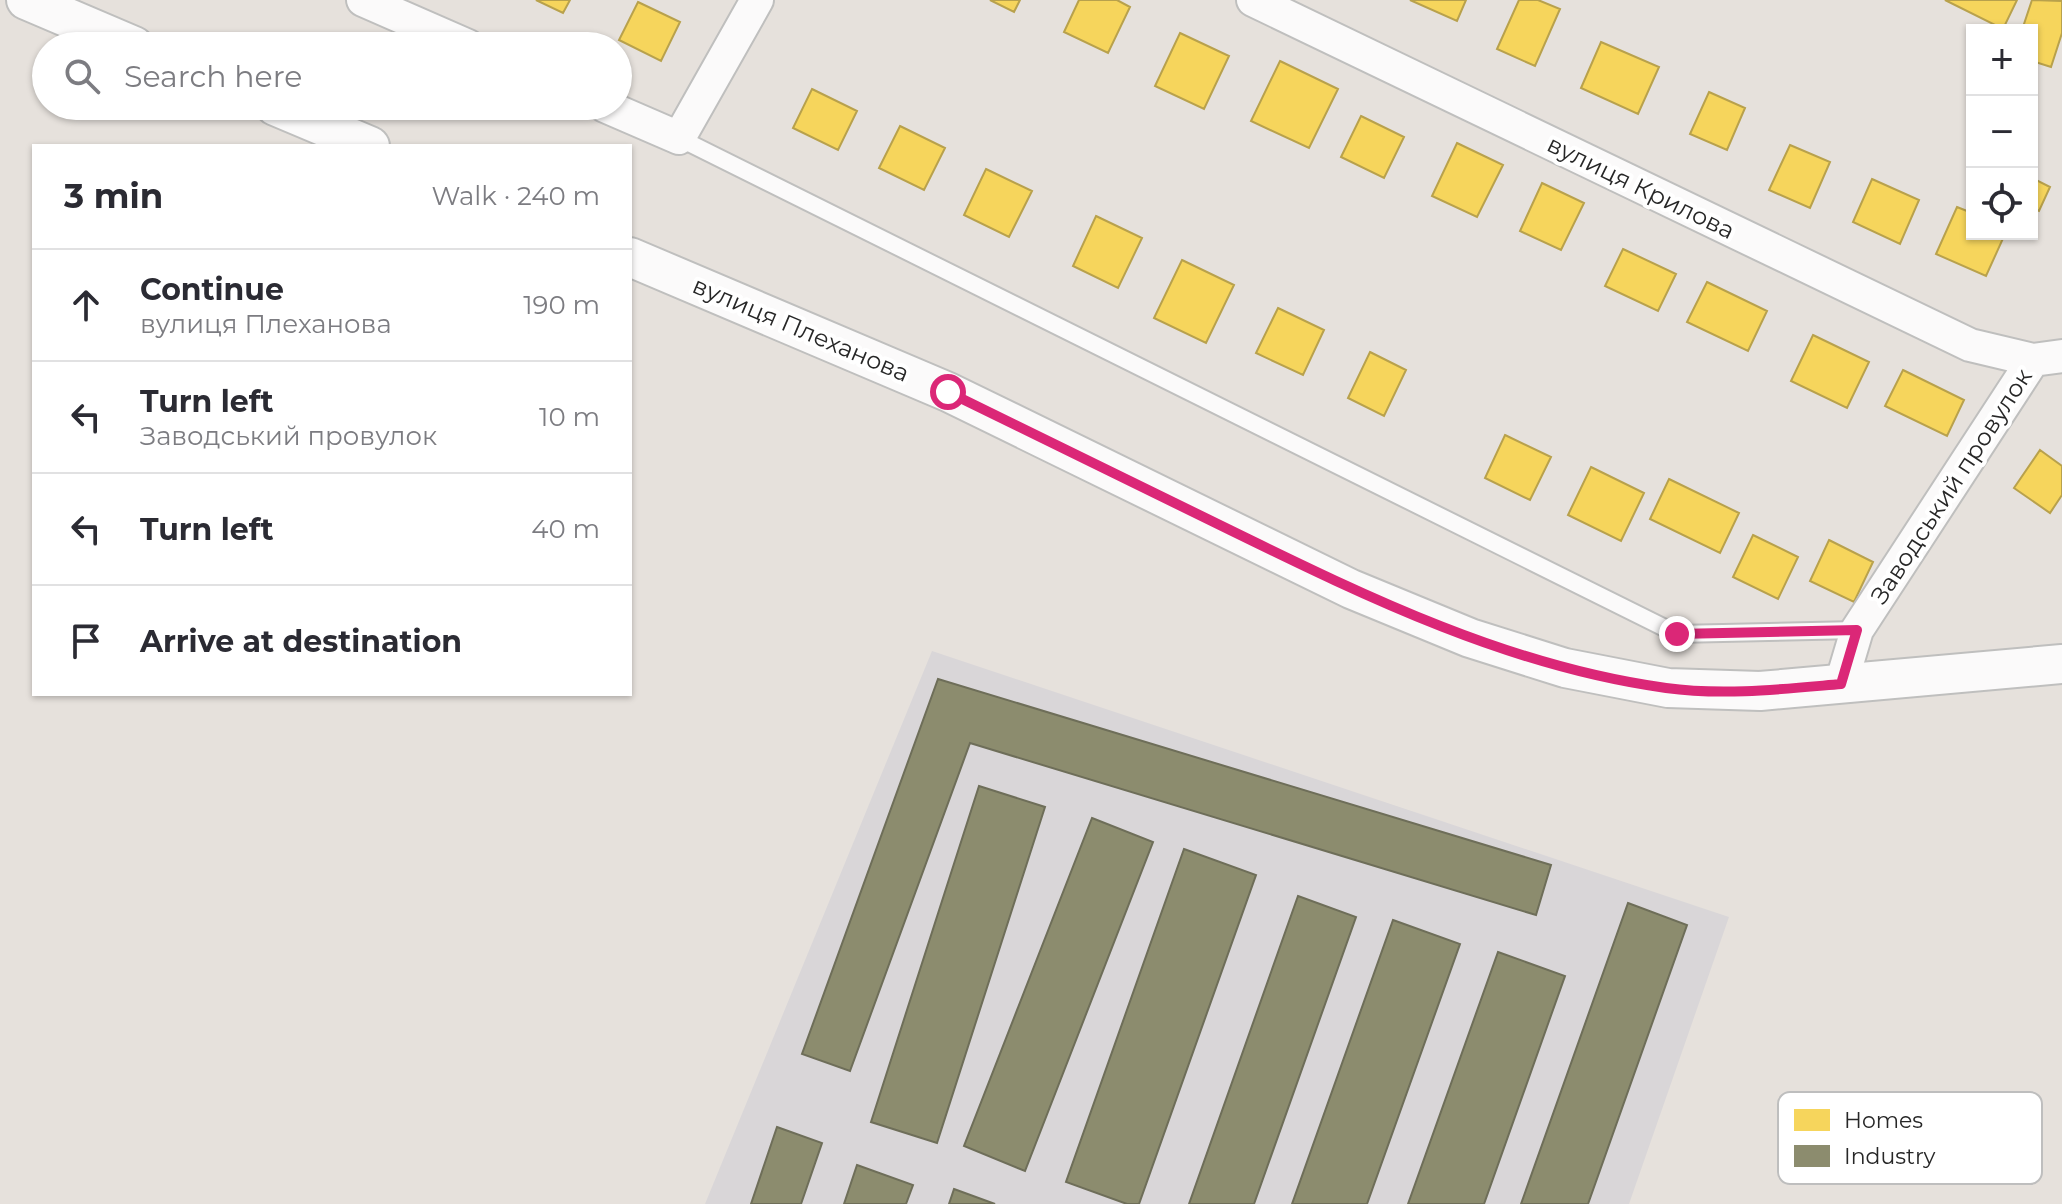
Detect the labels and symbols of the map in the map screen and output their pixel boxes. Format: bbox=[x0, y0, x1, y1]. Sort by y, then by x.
street label: вулиця Крилова bbox=[1543, 129, 1739, 245]
street label: вулиця Плеханова bbox=[688, 270, 914, 388]
street label: Заводський провулок bbox=[1864, 363, 2038, 609]
route start bbox=[930, 374, 966, 410]
route end bbox=[1659, 616, 1695, 652]
legend bbox=[1778, 1092, 2042, 1184]
text: Homes bbox=[1844, 1107, 1923, 1134]
text: Industry bbox=[1844, 1143, 1936, 1170]

